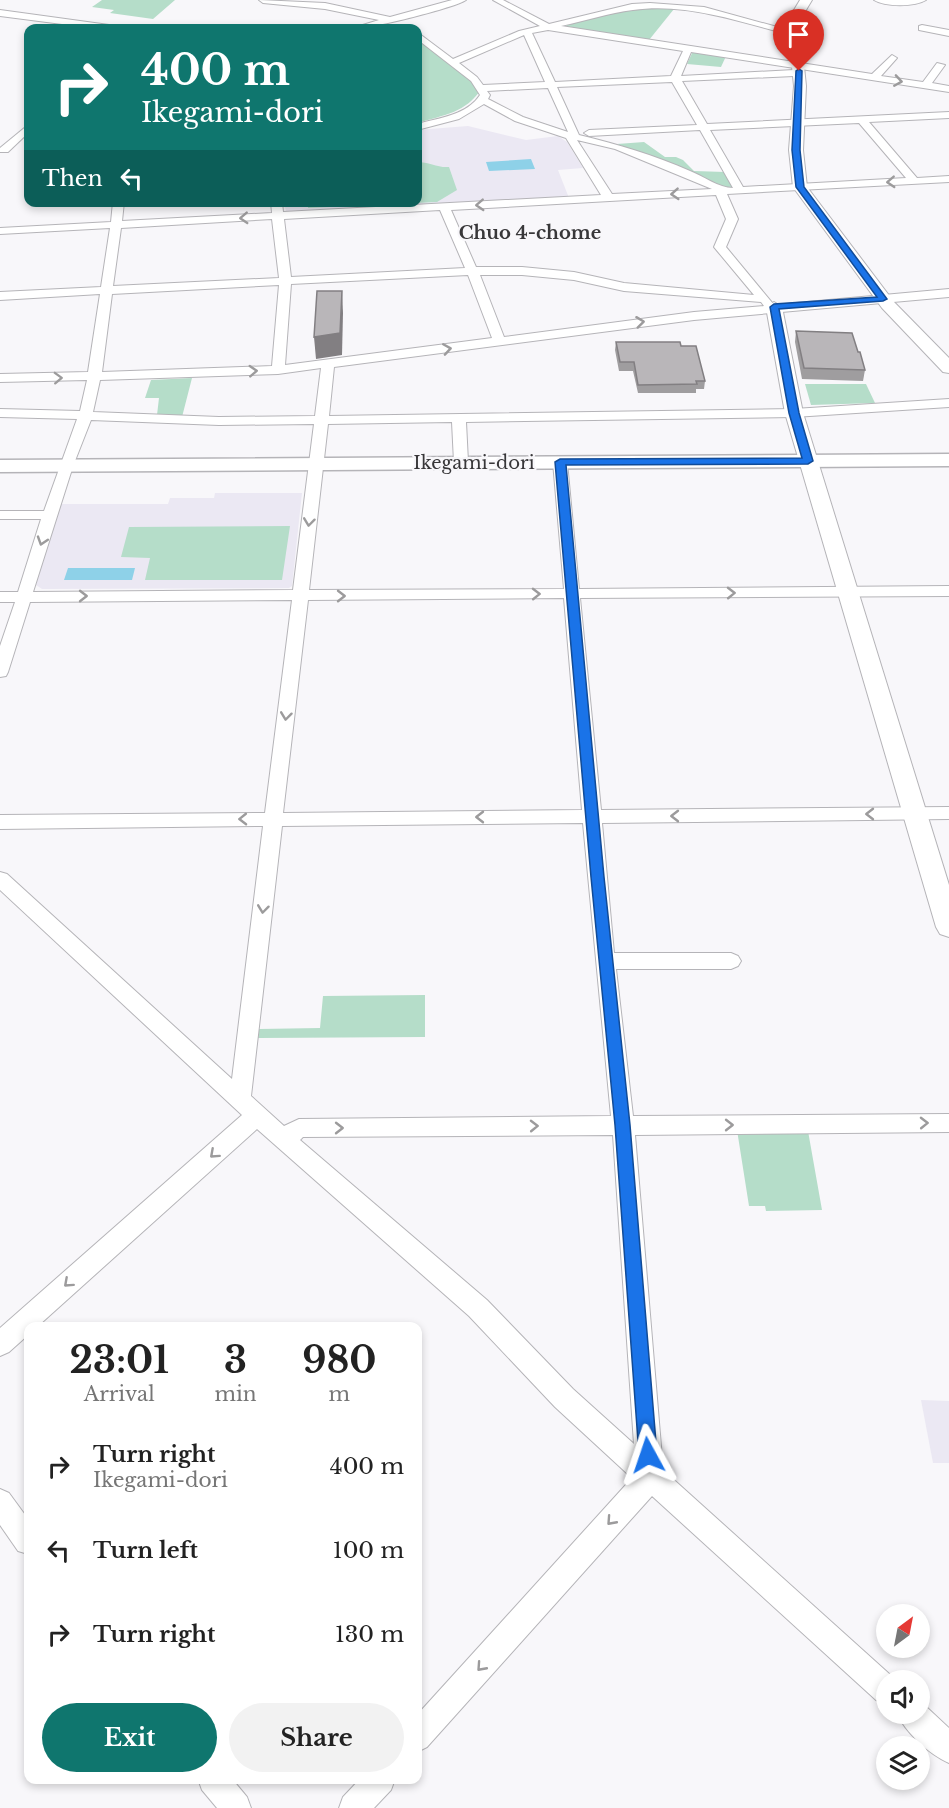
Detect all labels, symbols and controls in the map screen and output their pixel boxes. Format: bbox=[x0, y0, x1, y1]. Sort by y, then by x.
pin bbox=[773, 9, 824, 71]
icon: arrive bbox=[782, 18, 815, 51]
text: 400 m bbox=[141, 44, 290, 96]
icon: right bbox=[42, 48, 120, 126]
one-way arrow bbox=[893, 74, 902, 86]
text: Ikegami-dori bbox=[141, 96, 323, 129]
icon: left bbox=[115, 162, 148, 195]
text: Then bbox=[42, 165, 103, 192]
one-way arrow bbox=[886, 176, 895, 189]
one-way arrow bbox=[670, 188, 679, 201]
one-way arrow bbox=[476, 199, 485, 212]
one-way arrow bbox=[239, 211, 248, 224]
district label: Chuo 4-chome bbox=[459, 222, 601, 244]
one-way arrow bbox=[636, 317, 645, 329]
one-way arrow bbox=[442, 344, 452, 356]
one-way arrow bbox=[249, 365, 258, 378]
one-way arrow bbox=[54, 372, 63, 384]
street label: Ikegami-dori bbox=[413, 452, 535, 474]
one-way arrow bbox=[303, 518, 316, 527]
one-way arrow bbox=[37, 535, 50, 546]
one-way arrow bbox=[726, 587, 735, 599]
one-way arrow bbox=[531, 588, 540, 600]
one-way arrow bbox=[336, 589, 345, 602]
one-way arrow bbox=[78, 590, 87, 602]
one-way arrow bbox=[280, 711, 293, 720]
one-way arrow bbox=[865, 808, 874, 820]
one-way arrow bbox=[670, 810, 679, 822]
one-way arrow bbox=[475, 811, 484, 823]
one-way arrow bbox=[238, 813, 247, 825]
one-way arrow bbox=[257, 905, 269, 914]
one-way arrow bbox=[919, 1117, 928, 1129]
one-way arrow bbox=[724, 1119, 733, 1131]
one-way arrow bbox=[529, 1120, 538, 1132]
one-way arrow bbox=[334, 1122, 343, 1134]
one-way arrow bbox=[210, 1147, 221, 1158]
one-way arrow bbox=[64, 1276, 75, 1287]
text: 23:01 bbox=[70, 1338, 169, 1383]
text: 3 bbox=[224, 1338, 247, 1383]
text: 980 bbox=[302, 1338, 376, 1383]
text: Arrival bbox=[84, 1382, 155, 1406]
text: min bbox=[215, 1382, 257, 1406]
text: m bbox=[329, 1382, 350, 1406]
position arrow bbox=[616, 1423, 680, 1487]
text: Turn right bbox=[93, 1441, 215, 1468]
icon: right bbox=[42, 1450, 75, 1483]
text: 400 m bbox=[330, 1453, 404, 1480]
text: Ikegami-dori bbox=[93, 1468, 228, 1492]
one-way arrow bbox=[607, 1515, 618, 1525]
icon: left bbox=[42, 1534, 75, 1567]
text: Turn left bbox=[93, 1537, 198, 1564]
text: 100 m bbox=[333, 1537, 404, 1564]
north arrow bbox=[876, 1604, 930, 1658]
map controls bbox=[876, 1604, 930, 1790]
icon: right bbox=[42, 1618, 75, 1651]
text: Turn right bbox=[93, 1621, 215, 1648]
text: 130 m bbox=[335, 1621, 404, 1648]
one-way arrow bbox=[477, 1660, 488, 1670]
button: sound bbox=[876, 1670, 930, 1724]
button: Exit bbox=[42, 1703, 217, 1772]
button: Share bbox=[229, 1703, 404, 1772]
button: layers bbox=[876, 1736, 930, 1790]

